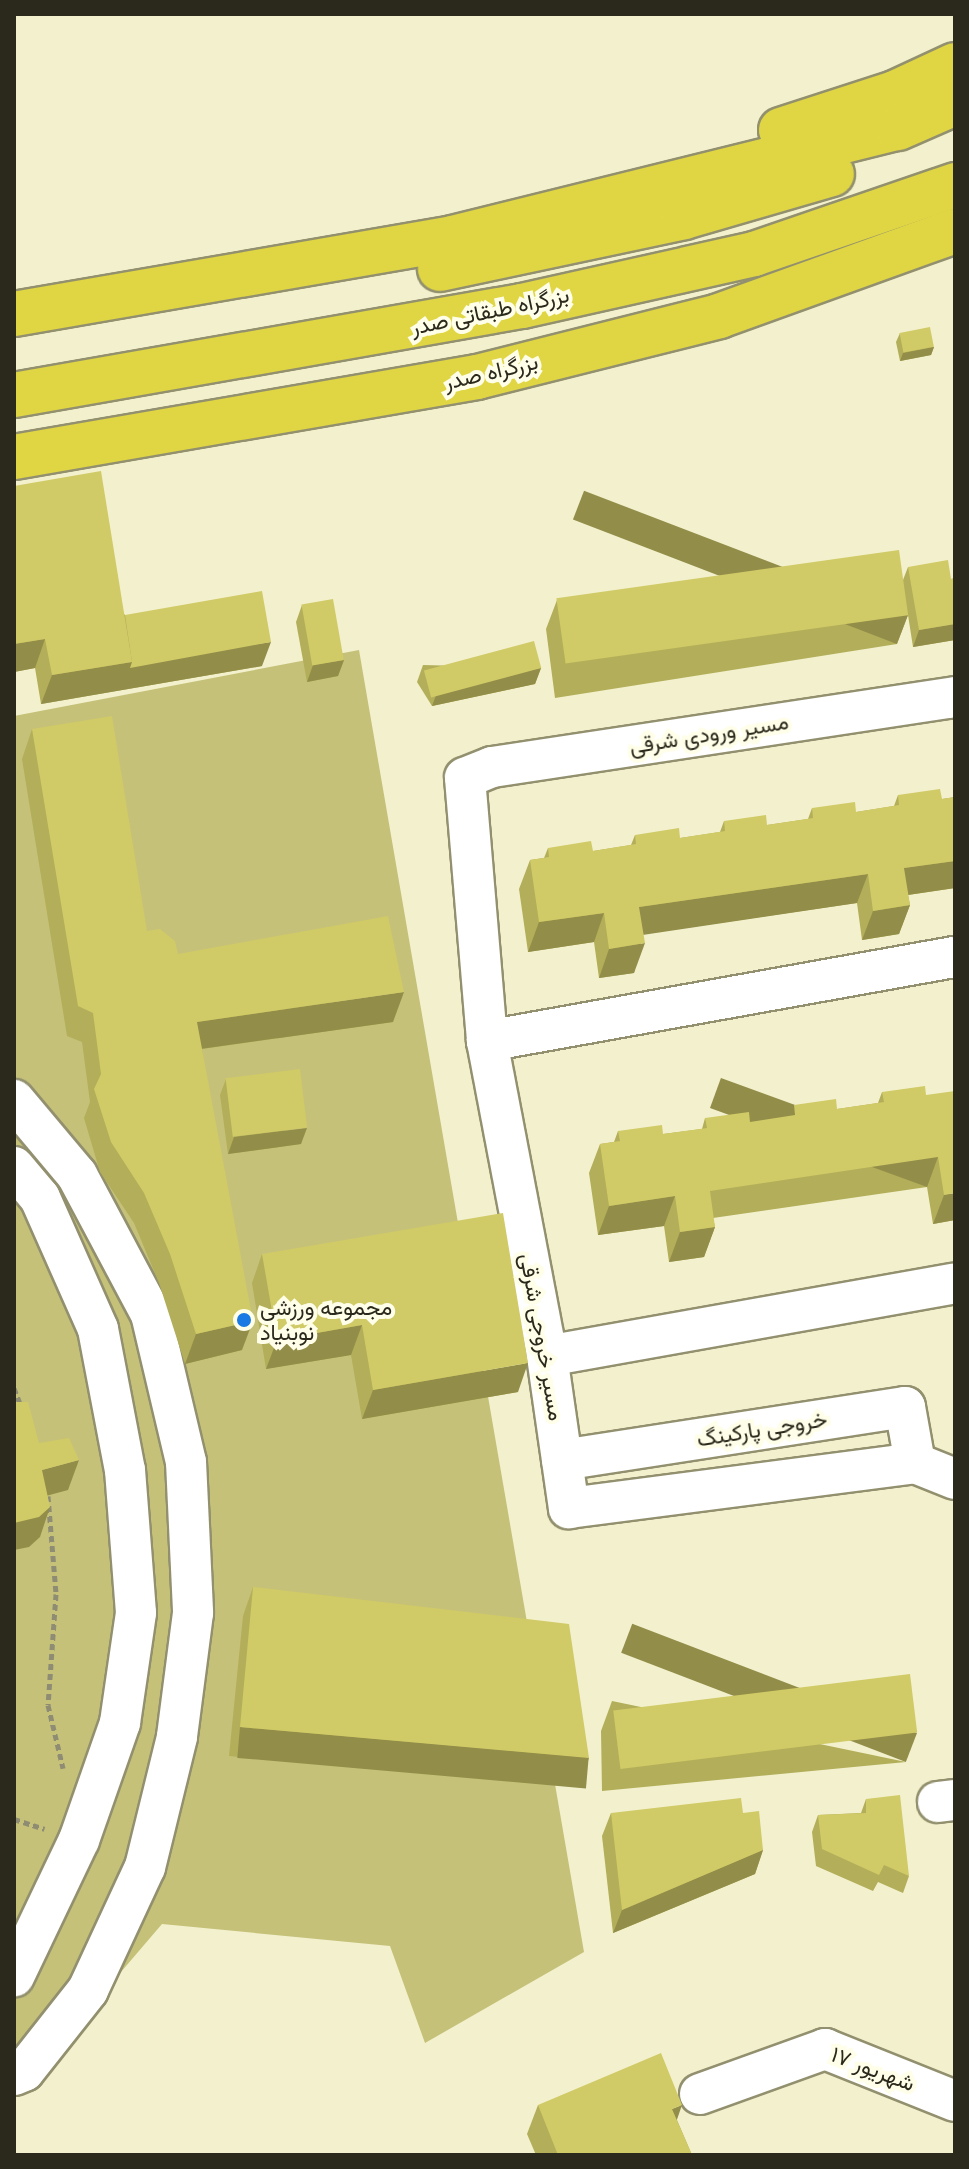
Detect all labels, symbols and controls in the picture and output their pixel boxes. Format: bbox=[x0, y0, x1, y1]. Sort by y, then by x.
street label: بزرگراه طبقاتی صدر bbox=[408, 281, 572, 341]
street label: بزرگراه صدر bbox=[441, 348, 541, 396]
street label: مسیر ورودی شرقی bbox=[628, 708, 790, 760]
street label: مسیر خروجی شرقی bbox=[514, 1251, 570, 1423]
place label: مجموعه ورزشی نوبنیاد bbox=[260, 1294, 392, 1346]
marker: مجموعه ورزشی نوبنیاد bbox=[235, 1311, 253, 1329]
street label: خروجی پارکینگ bbox=[695, 1406, 829, 1452]
street label: ۱۷ شهریور bbox=[828, 2041, 918, 2097]

